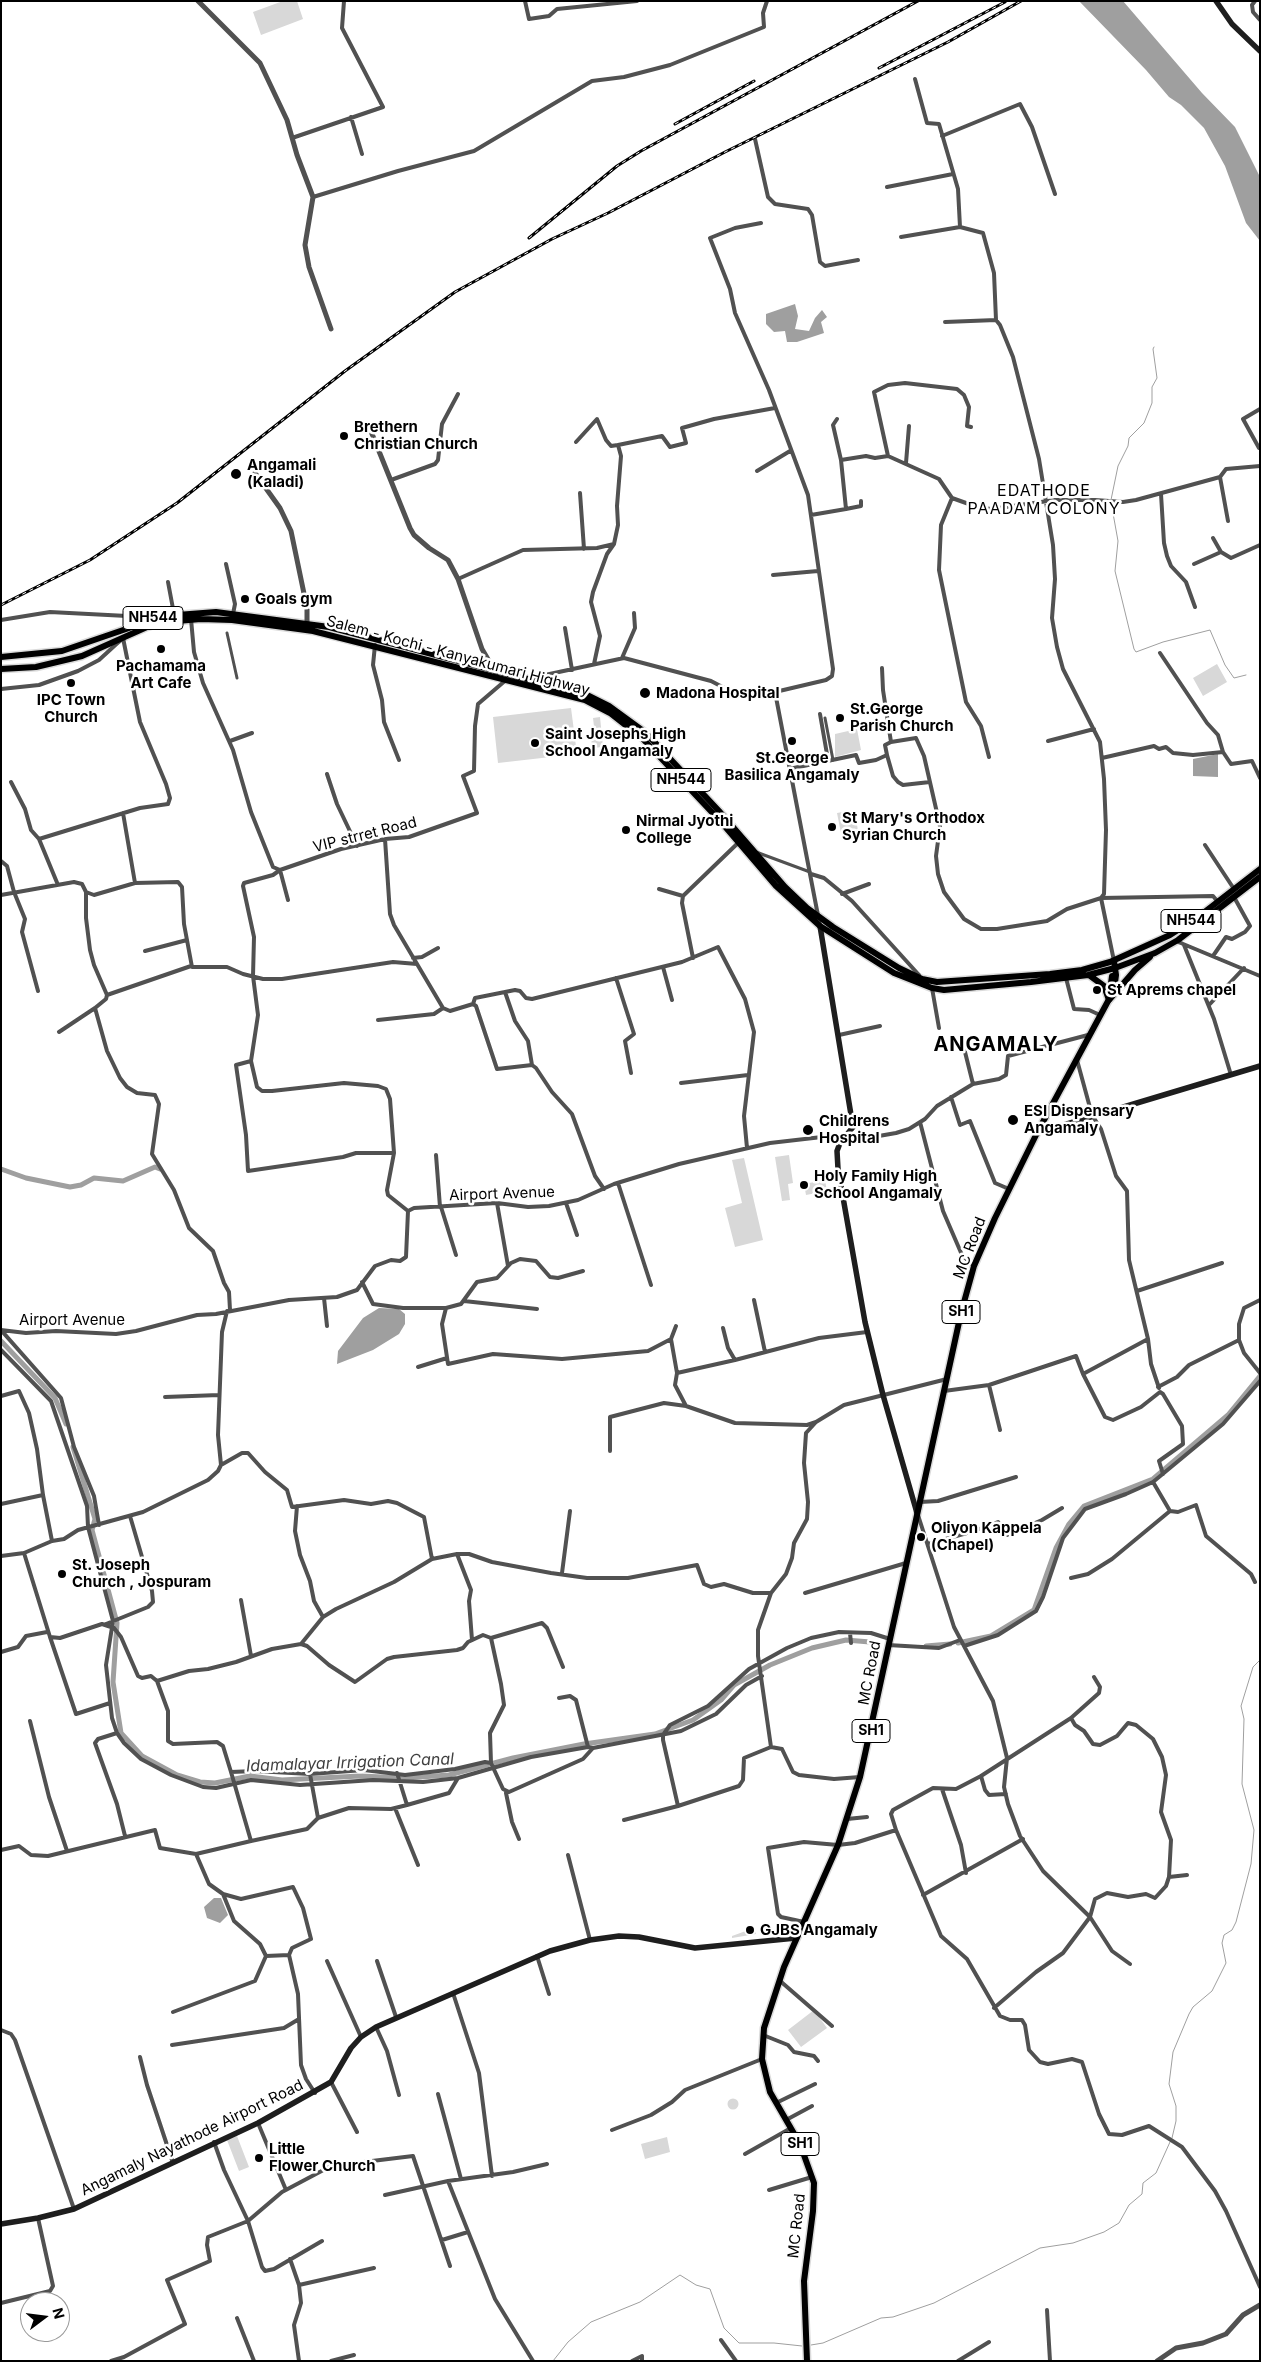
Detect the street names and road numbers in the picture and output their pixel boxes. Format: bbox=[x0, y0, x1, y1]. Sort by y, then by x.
road number: NH544 bbox=[123, 606, 183, 630]
street label: Salem - Kochi - Kanyakumari Highway bbox=[324, 612, 592, 700]
road number: NH544 bbox=[651, 768, 711, 792]
street label: VIP strret Road bbox=[311, 813, 419, 857]
road number: NH544 bbox=[1161, 909, 1221, 932]
street label: Airport Avenue bbox=[449, 1183, 555, 1205]
street label: MC Road bbox=[950, 1214, 990, 1282]
road number: SH1 bbox=[942, 1300, 980, 1324]
street label: Airport Avenue bbox=[19, 1311, 125, 1329]
street label: MC Road bbox=[855, 1639, 885, 1707]
road number: SH1 bbox=[852, 1720, 890, 1742]
street label: Angamaly Nayathode Airport Road bbox=[78, 2076, 306, 2200]
road number: SH1 bbox=[781, 2132, 819, 2156]
street label: MC Road bbox=[785, 2193, 809, 2259]

